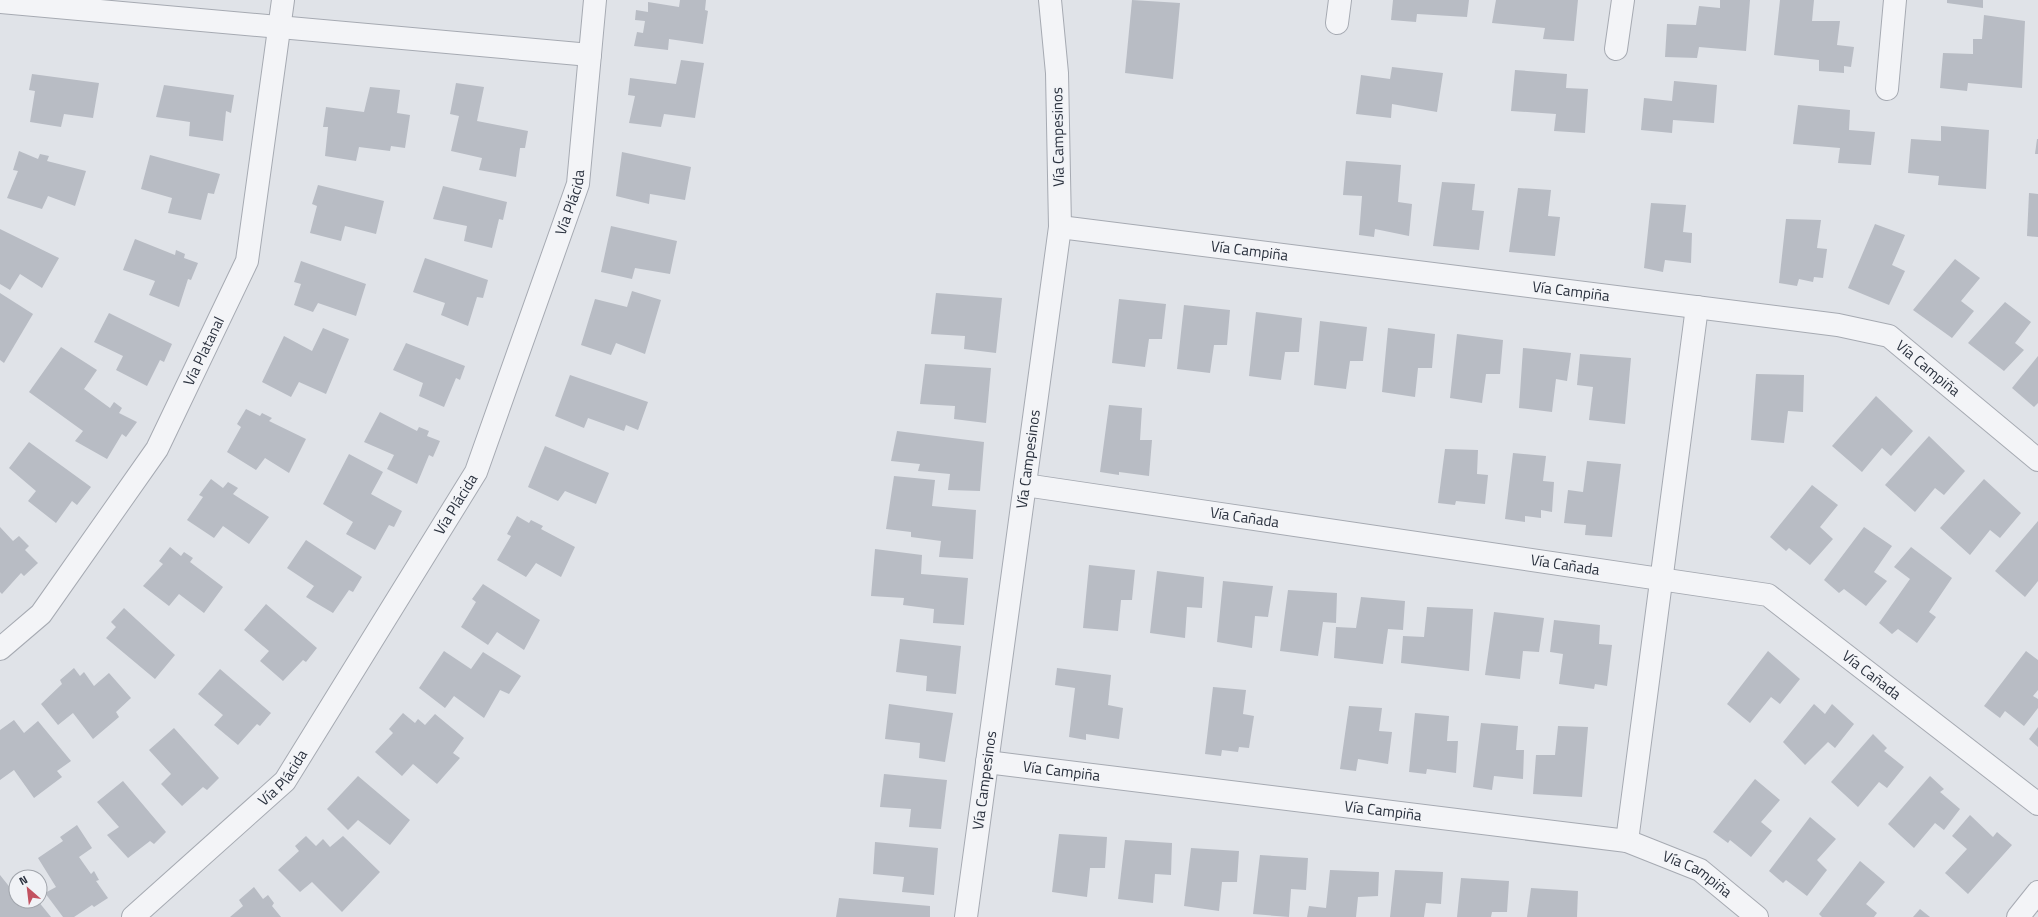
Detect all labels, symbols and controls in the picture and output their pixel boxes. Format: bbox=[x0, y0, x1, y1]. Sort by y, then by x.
street label: Vía Campesinos bbox=[1045, 87, 1070, 187]
street label: Vía Plácida bbox=[549, 168, 590, 238]
street label: Vía Campiña bbox=[1209, 234, 1290, 267]
street label: Vía Campiña bbox=[1531, 275, 1612, 307]
street label: Vía Platanal bbox=[177, 312, 230, 390]
street label: Vía Campiña bbox=[1891, 334, 1966, 402]
street label: Vía Campesinos bbox=[1010, 408, 1046, 510]
street label: Vía Plácida bbox=[428, 469, 483, 539]
street label: Vía Cañada bbox=[1209, 501, 1281, 534]
street label: Vía Cañada bbox=[1529, 548, 1602, 581]
street label: Vía Cañada bbox=[1837, 644, 1907, 705]
street label: Vía Campesinos bbox=[966, 729, 1002, 831]
street label: Vía Plácida bbox=[252, 744, 313, 811]
street label: Vía Campiña bbox=[1021, 755, 1102, 787]
street label: Vía Campiña bbox=[1343, 794, 1424, 827]
street label: Vía Campiña bbox=[1659, 844, 1738, 903]
north arrow bbox=[8, 869, 48, 909]
text: N bbox=[16, 871, 30, 889]

